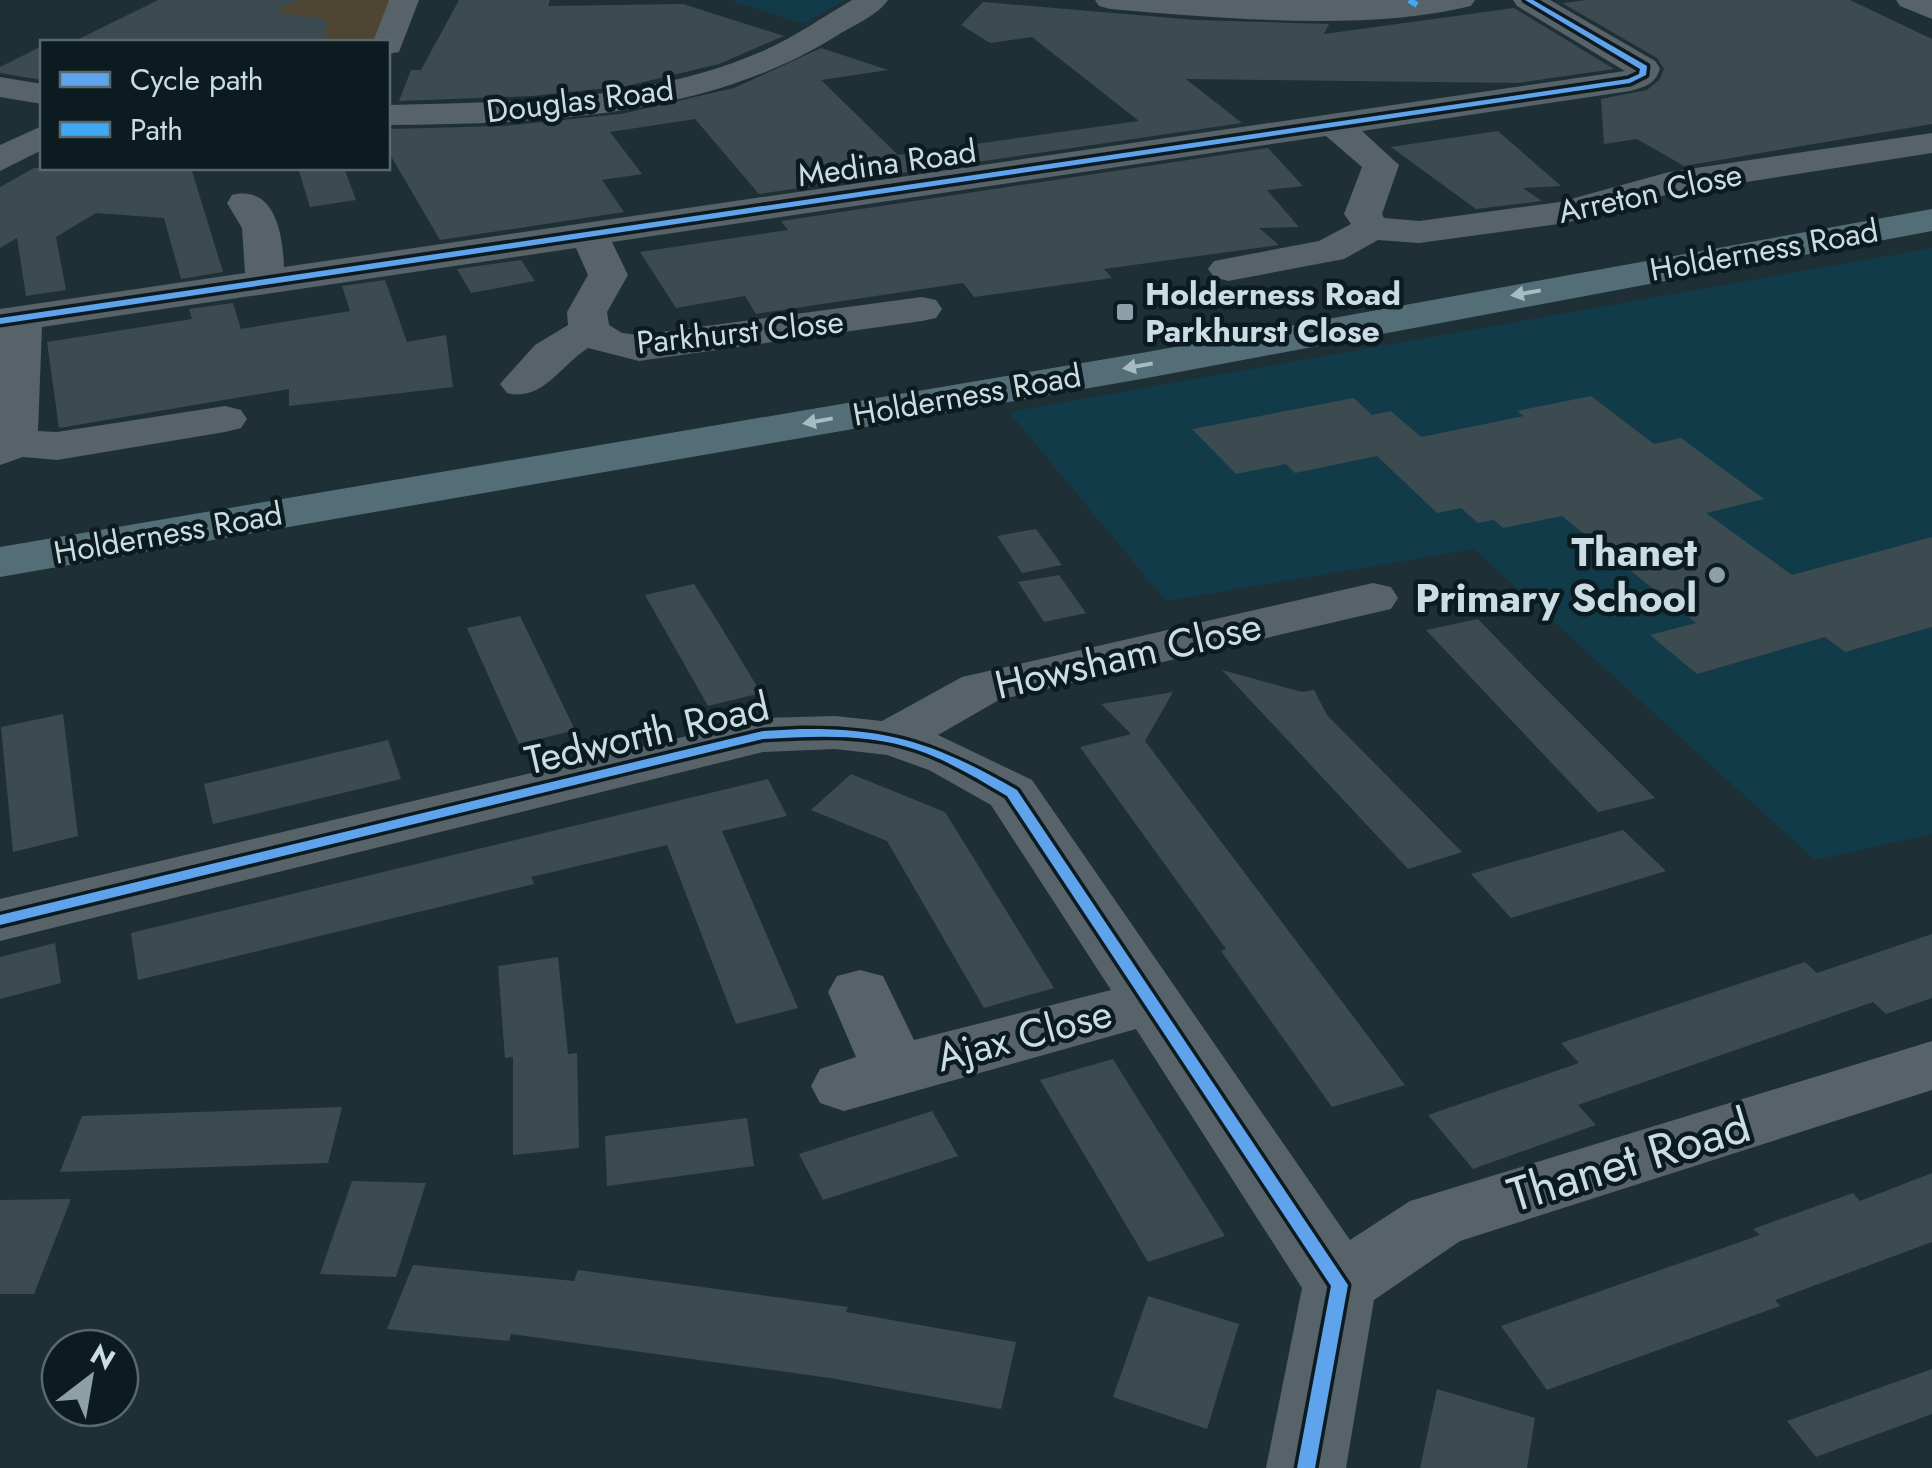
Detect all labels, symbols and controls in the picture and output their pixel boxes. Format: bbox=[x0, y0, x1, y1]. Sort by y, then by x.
legend bbox=[40, 40, 390, 170]
text: Cycle path bbox=[130, 58, 263, 101]
street label: Douglas Road bbox=[484, 66, 676, 134]
text: Path bbox=[130, 108, 183, 151]
street label: Medina Road bbox=[795, 128, 979, 198]
street label: Arreton Close bbox=[1554, 151, 1746, 235]
street label: Holderness Road bbox=[1646, 207, 1882, 293]
place label: Holderness Road Parkhurst Close bbox=[1145, 271, 1401, 354]
one-way arrow bbox=[1510, 286, 1541, 301]
street label: Parkhurst Close bbox=[634, 298, 846, 366]
marker: Holderness Road Parkhurst Close bbox=[1114, 301, 1136, 323]
street label: Holderness Road bbox=[849, 352, 1085, 438]
one-way arrow bbox=[1122, 359, 1153, 374]
one-way arrow bbox=[801, 413, 833, 429]
street label: Holderness Road bbox=[50, 490, 286, 576]
place label: Thanet Primary School bbox=[1415, 523, 1697, 627]
marker: Thanet Primary School bbox=[1706, 564, 1728, 586]
street label: Howsham Close bbox=[989, 596, 1267, 714]
street label: Tedworth Road bbox=[519, 677, 775, 789]
street label: Ajax Close bbox=[930, 984, 1118, 1086]
street label: Thanet Road bbox=[1499, 1090, 1759, 1230]
north arrow bbox=[40, 1328, 140, 1428]
text: N bbox=[83, 1334, 123, 1380]

